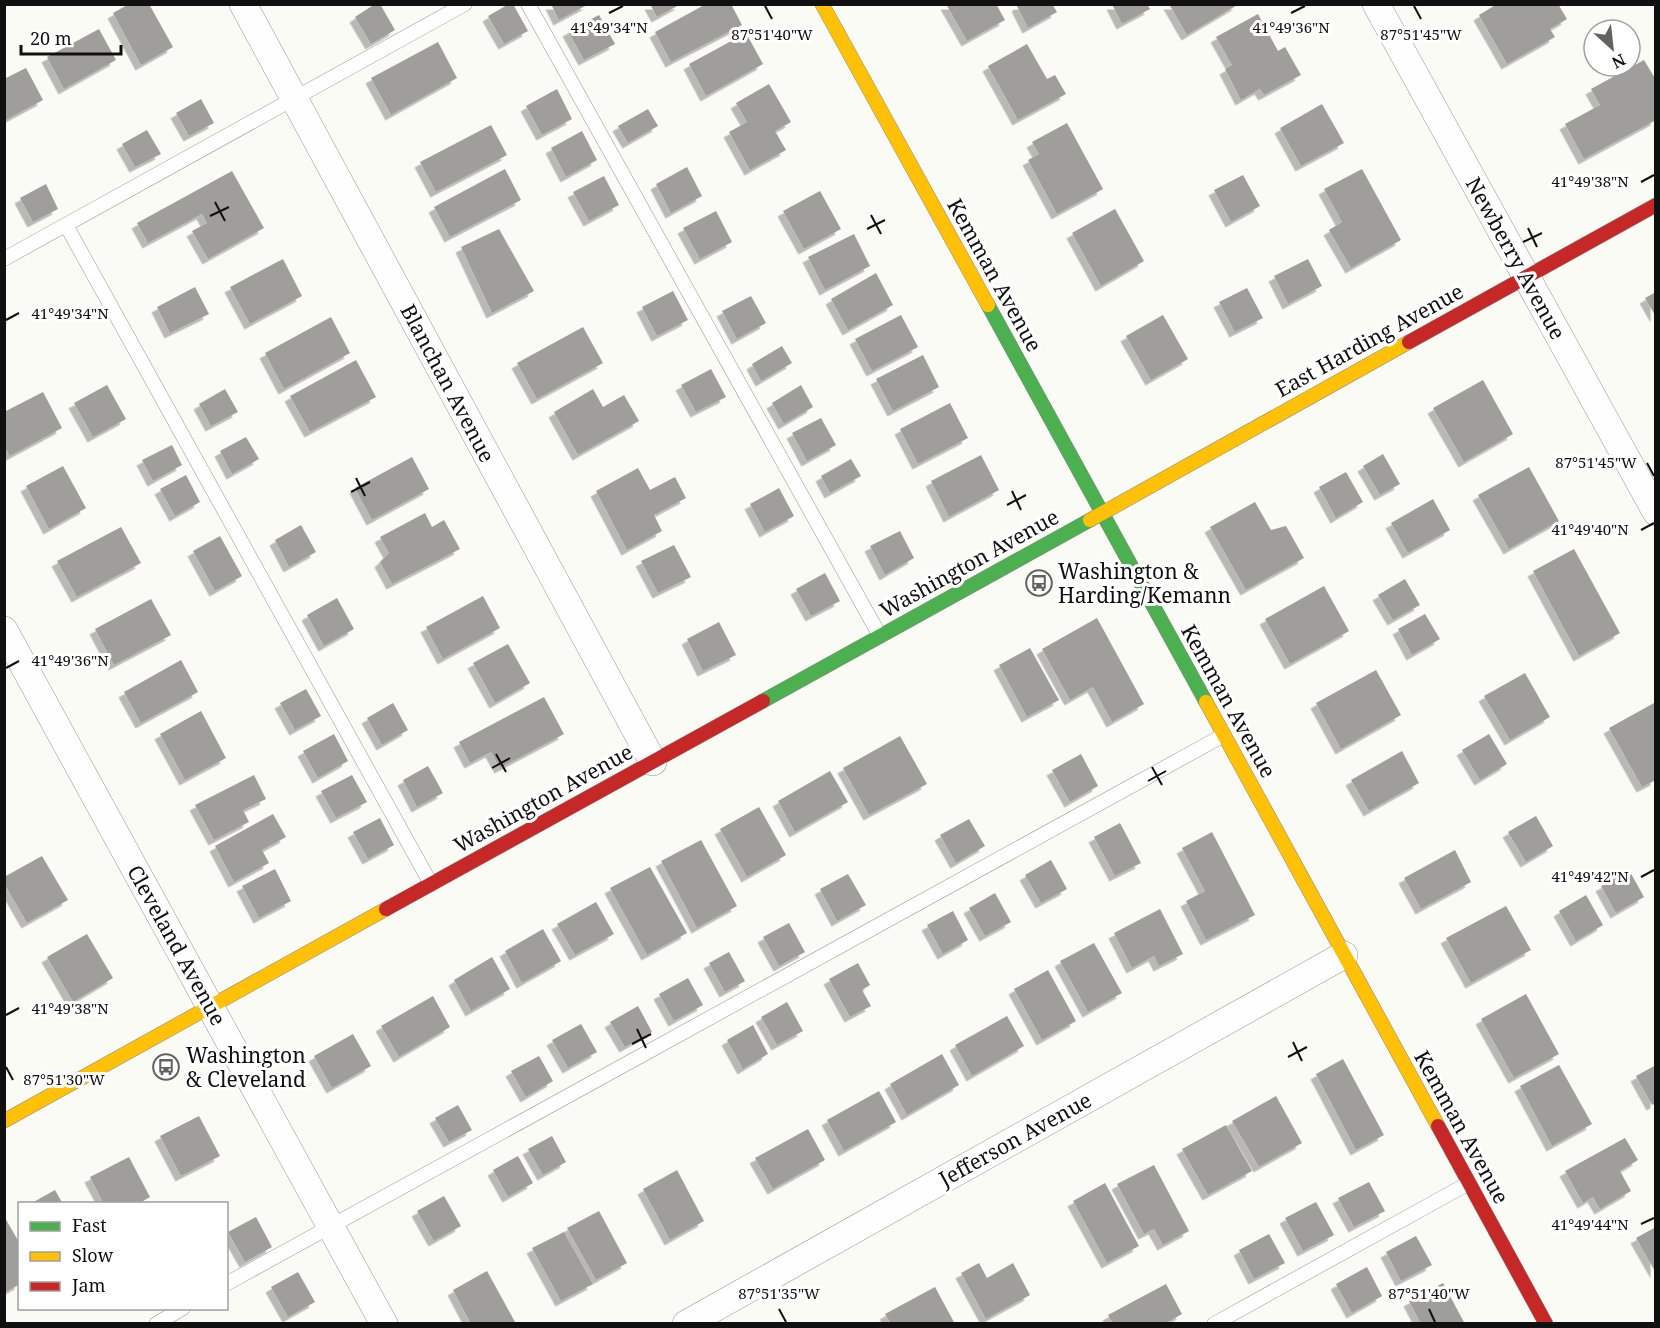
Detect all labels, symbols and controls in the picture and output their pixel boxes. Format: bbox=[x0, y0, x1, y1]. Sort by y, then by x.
text: 41°49'34"N bbox=[570, 17, 648, 37]
text: 41°49'36"N bbox=[1252, 17, 1330, 37]
scale bar bbox=[21, 18, 122, 56]
north arrow bbox=[1582, 18, 1642, 78]
text: 87°51'40"W bbox=[731, 24, 813, 44]
text: 87°51'45"W bbox=[1380, 24, 1462, 44]
text: 20 m bbox=[30, 26, 72, 50]
text: N bbox=[1608, 49, 1629, 74]
text: 41°49'38"N bbox=[1551, 171, 1629, 191]
street label: Newberry Avenue bbox=[1460, 172, 1572, 344]
street label: Kemman Avenue bbox=[941, 193, 1049, 357]
street label: East Harding Avenue bbox=[1270, 277, 1468, 403]
street label: Blanchan Avenue bbox=[395, 299, 501, 467]
text: 41°49'34"N bbox=[31, 303, 109, 323]
text: 87°51'45"W bbox=[1555, 452, 1637, 472]
street label: Washington Avenue bbox=[875, 502, 1063, 624]
text: 41°49'40"N bbox=[1551, 519, 1629, 539]
place label: Washington & Harding/Kemann bbox=[1058, 557, 1231, 609]
bus stop icon: Washington & Harding/Kemann bbox=[1024, 568, 1054, 598]
street label: Kemman Avenue bbox=[1175, 619, 1283, 783]
text: 41°49'36"N bbox=[31, 650, 109, 670]
street label: Washington Avenue bbox=[449, 737, 637, 859]
street label: Cleveland Avenue bbox=[121, 860, 233, 1030]
text: 41°49'42"N bbox=[1551, 866, 1629, 886]
text: 41°49'38"N bbox=[31, 998, 109, 1018]
place label: Washington & Cleveland bbox=[186, 1041, 306, 1093]
street label: Kemman Avenue bbox=[1408, 1045, 1516, 1209]
bus stop icon: Washington & Cleveland bbox=[151, 1052, 181, 1082]
text: 87°51'30"W bbox=[23, 1069, 105, 1089]
street label: Jefferson Avenue bbox=[933, 1085, 1096, 1193]
legend bbox=[18, 1202, 228, 1310]
text: Fast bbox=[72, 1213, 107, 1237]
text: 41°49'44"N bbox=[1551, 1214, 1629, 1234]
text: Slow bbox=[72, 1243, 114, 1267]
text: Jam bbox=[71, 1273, 106, 1297]
text: 87°51'35"W bbox=[738, 1283, 820, 1303]
text: 87°51'40"W bbox=[1388, 1283, 1470, 1303]

